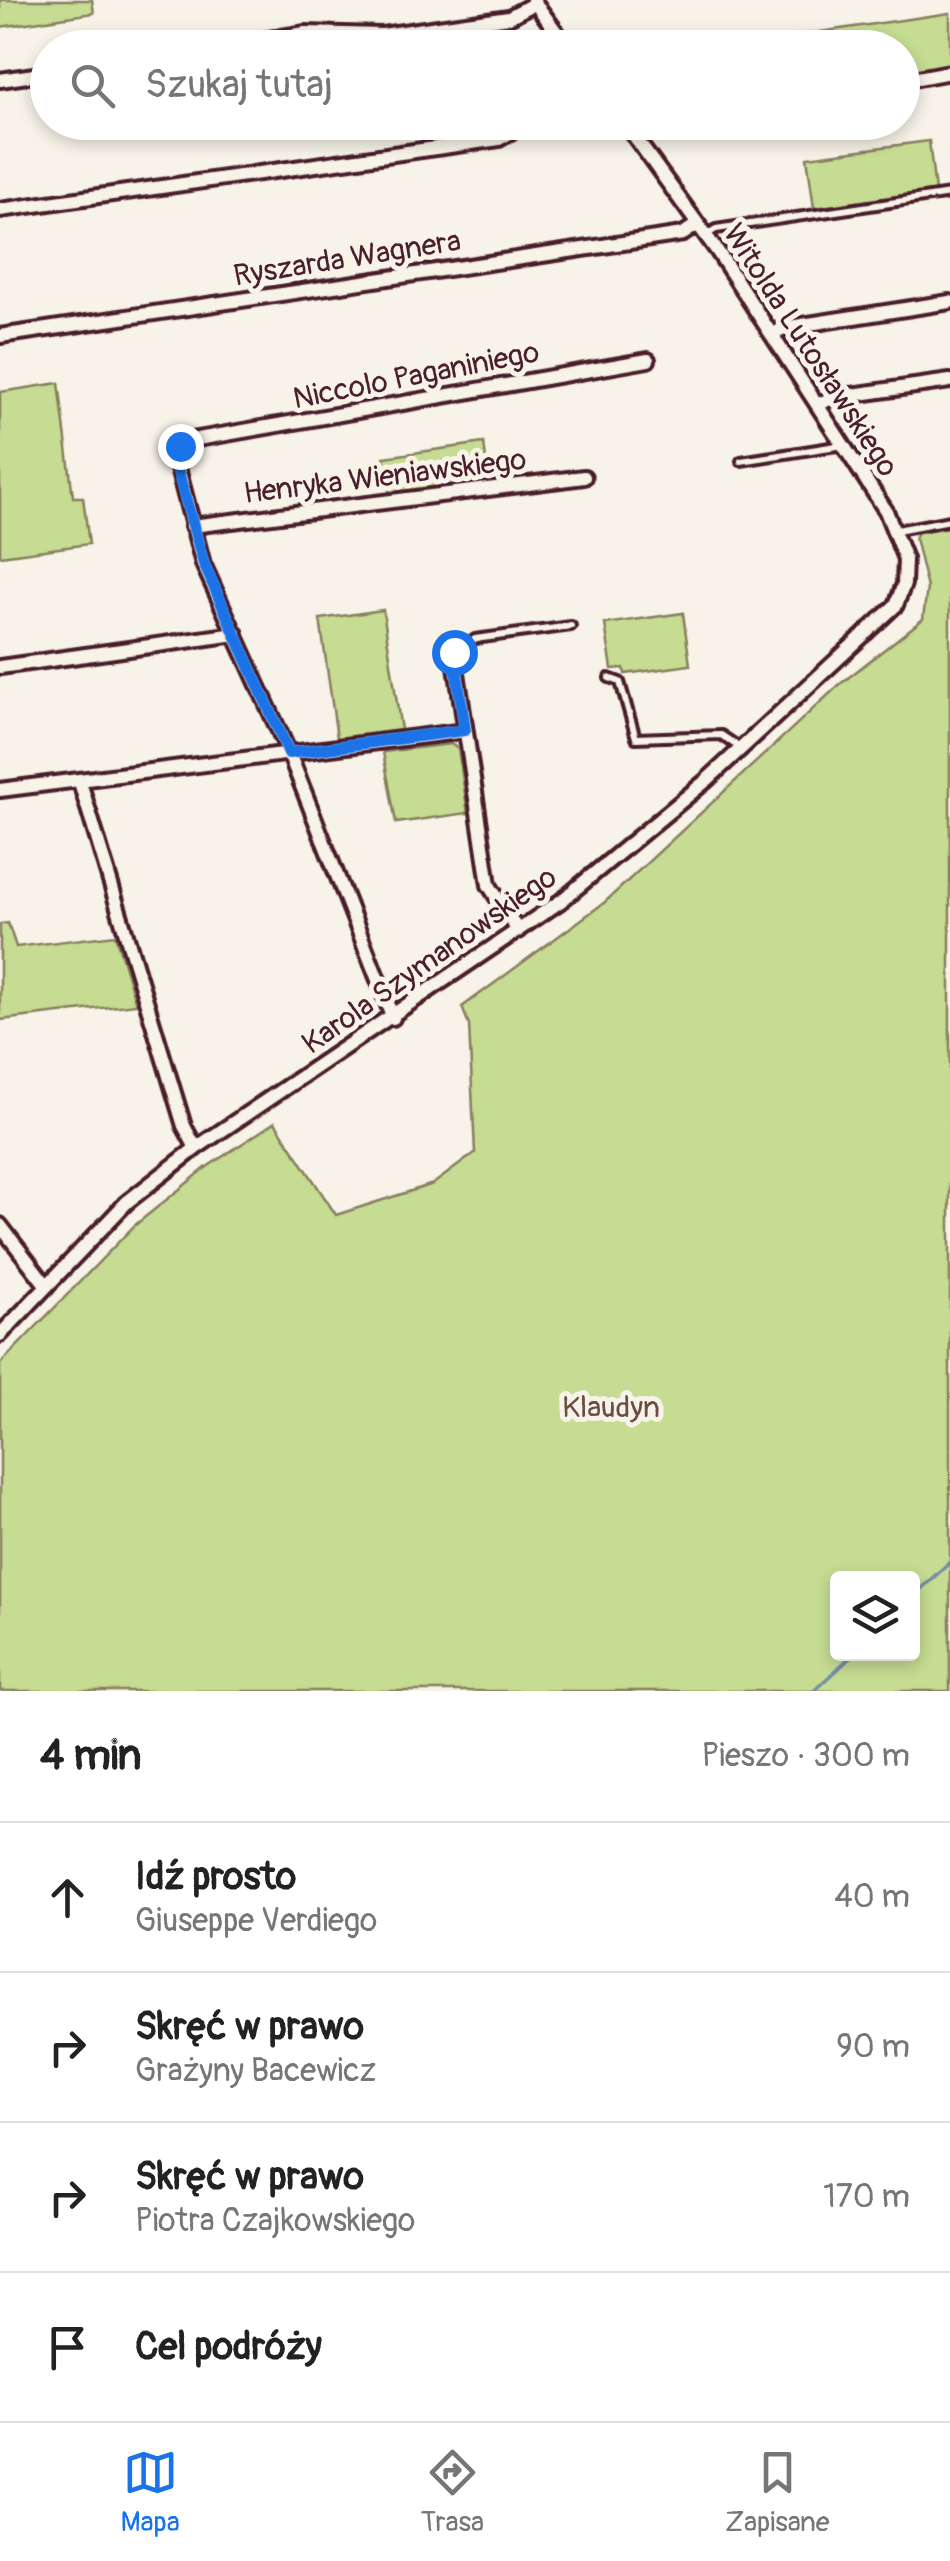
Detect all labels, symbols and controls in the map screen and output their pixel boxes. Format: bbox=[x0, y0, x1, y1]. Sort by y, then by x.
search box bbox=[30, 30, 920, 140]
icon: search bbox=[65, 58, 120, 113]
text: Szukaj tutaj bbox=[145, 61, 333, 109]
street label: Witolda Lutosławskiego bbox=[715, 217, 906, 484]
street label: Ryszarda Wagnera bbox=[231, 222, 463, 295]
street label: Niccolo Paganiniego bbox=[290, 334, 542, 417]
route end bbox=[158, 424, 204, 470]
street label: Henryka Wieniawskiego bbox=[242, 441, 528, 512]
route start bbox=[432, 630, 478, 676]
street label: Karola Szymanowskiego bbox=[295, 859, 564, 1062]
park label: Klaudyn bbox=[562, 1389, 660, 1426]
map controls bbox=[830, 1571, 920, 1661]
button: layers bbox=[830, 1571, 920, 1661]
text: 4 min bbox=[40, 1730, 142, 1782]
text: Pieszo · 300 m bbox=[702, 1736, 910, 1776]
text: Idź prosto bbox=[135, 1853, 296, 1901]
icon: ahead bbox=[40, 1870, 95, 1925]
text: 40 m bbox=[834, 1877, 910, 1917]
text: Giuseppe Verdiego bbox=[135, 1901, 377, 1941]
text: Skręć w prawo bbox=[135, 2003, 364, 2051]
icon: right bbox=[40, 2020, 95, 2075]
text: 90 m bbox=[836, 2027, 910, 2067]
text: Grażyny Bacewicz bbox=[135, 2051, 376, 2091]
text: Skręć w prawo bbox=[135, 2153, 364, 2201]
icon: right bbox=[40, 2170, 95, 2225]
text: 170 m bbox=[823, 2177, 910, 2217]
text: Piotra Czajkowskiego bbox=[135, 2201, 415, 2241]
icon: arrive bbox=[40, 2320, 95, 2375]
text: Cel podróży bbox=[135, 2323, 322, 2371]
tab: Mapa bbox=[120, 2445, 180, 2540]
tab: Trasa bbox=[421, 2445, 484, 2540]
tab: Zapisane bbox=[725, 2445, 830, 2540]

